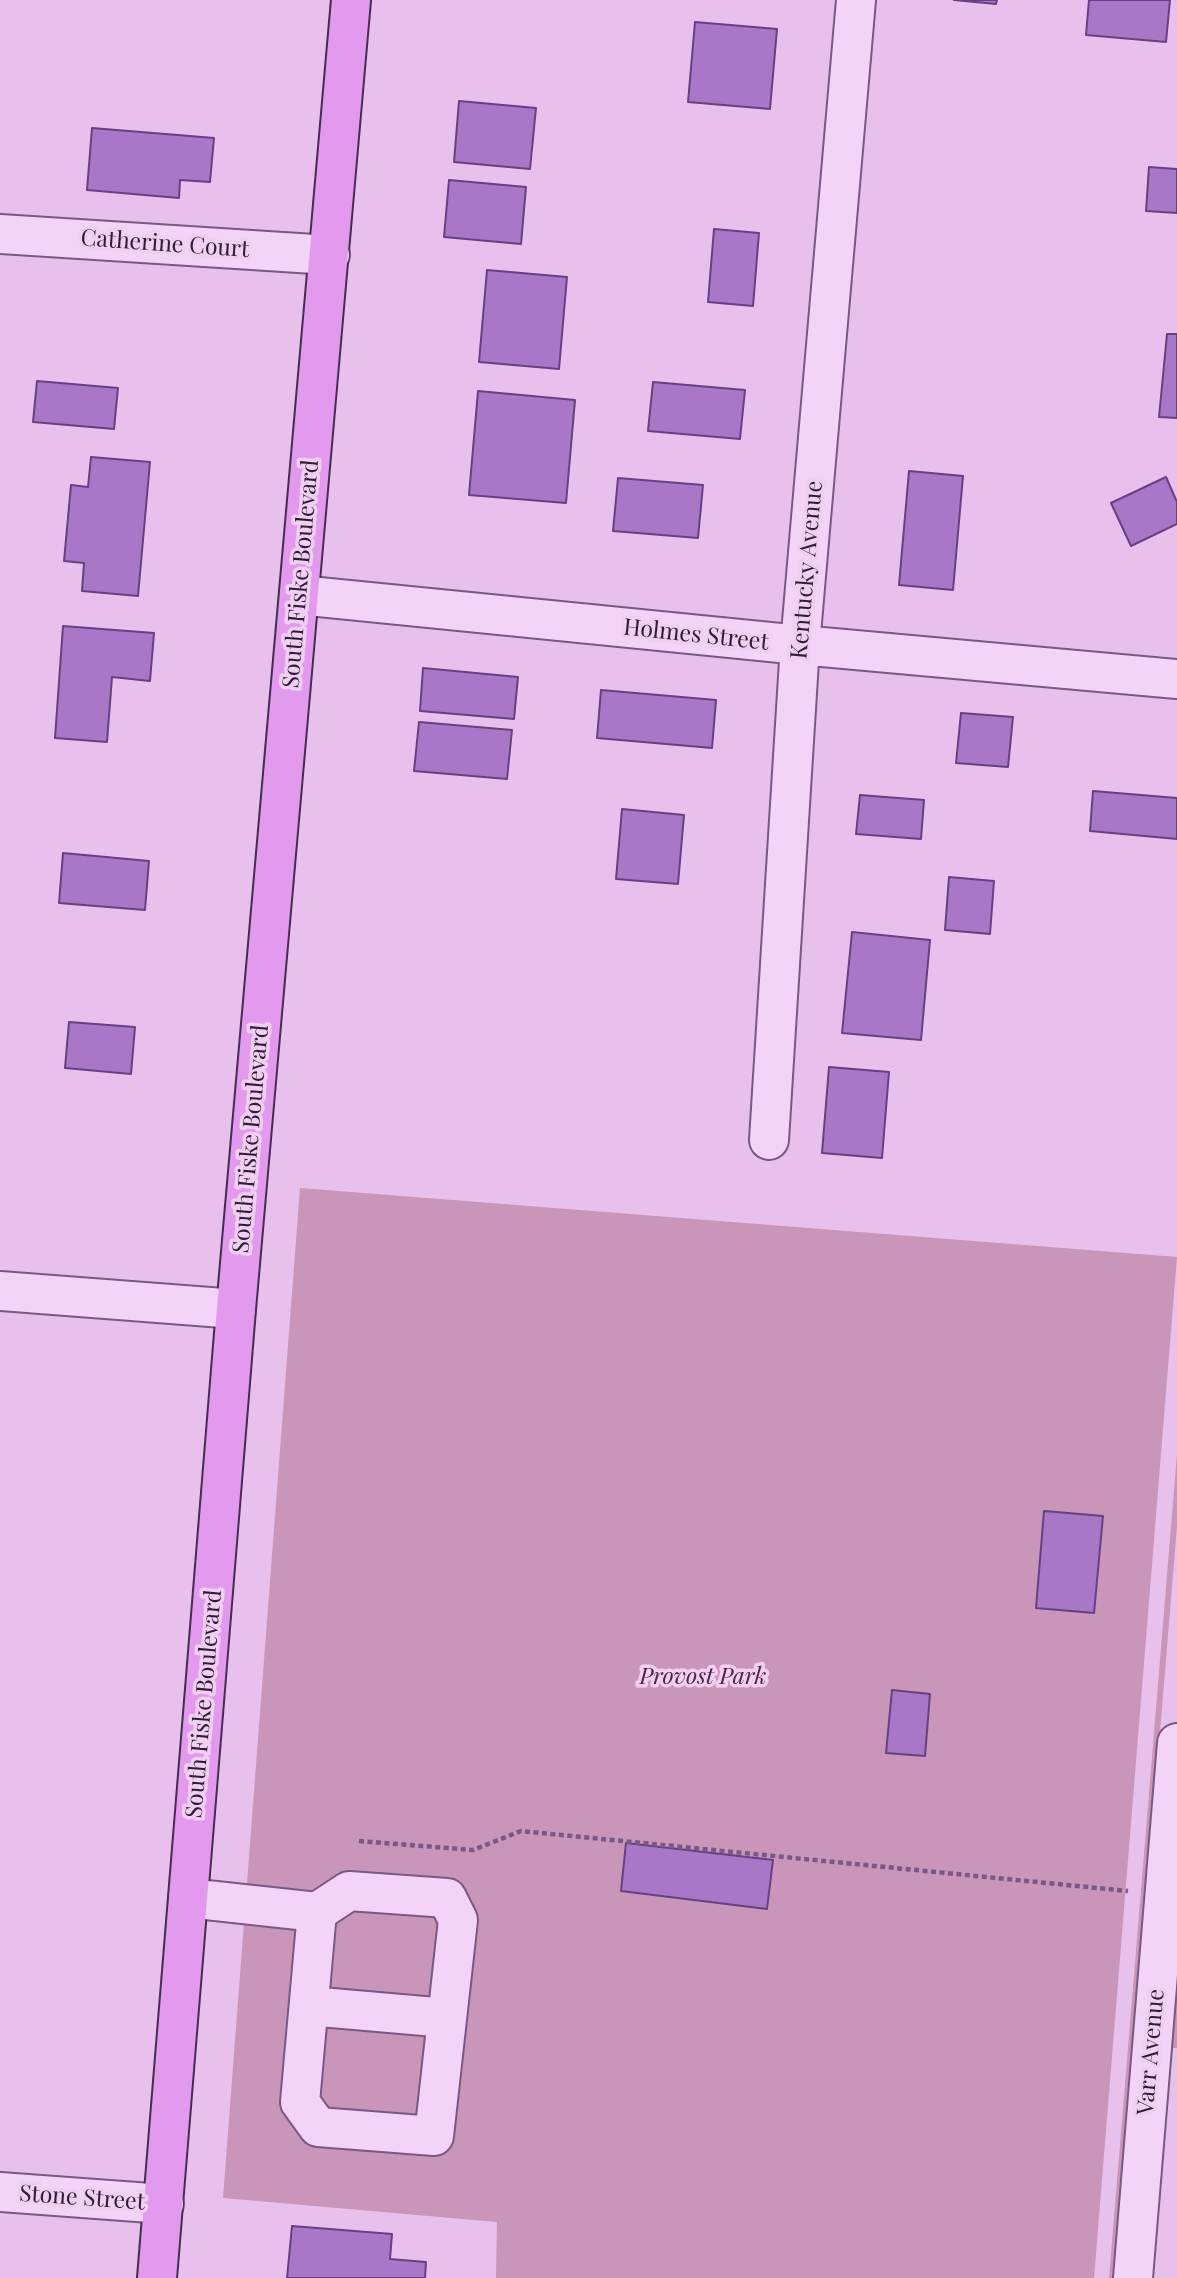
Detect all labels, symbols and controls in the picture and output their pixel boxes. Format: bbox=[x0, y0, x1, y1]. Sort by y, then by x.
street label: Catherine Court bbox=[80, 224, 250, 264]
street label: South Fiske Boulevard bbox=[277, 459, 325, 689]
street label: Kentucky Avenue bbox=[785, 480, 829, 660]
street label: Holmes Street bbox=[622, 614, 770, 656]
street label: South Fiske Boulevard bbox=[227, 1024, 275, 1254]
street label: South Fiske Boulevard bbox=[180, 1589, 228, 1819]
park label: Provost Park bbox=[640, 1663, 766, 1691]
street label: Varr Avenue bbox=[1132, 1988, 1170, 2116]
street label: Stone Street bbox=[18, 2180, 146, 2216]

